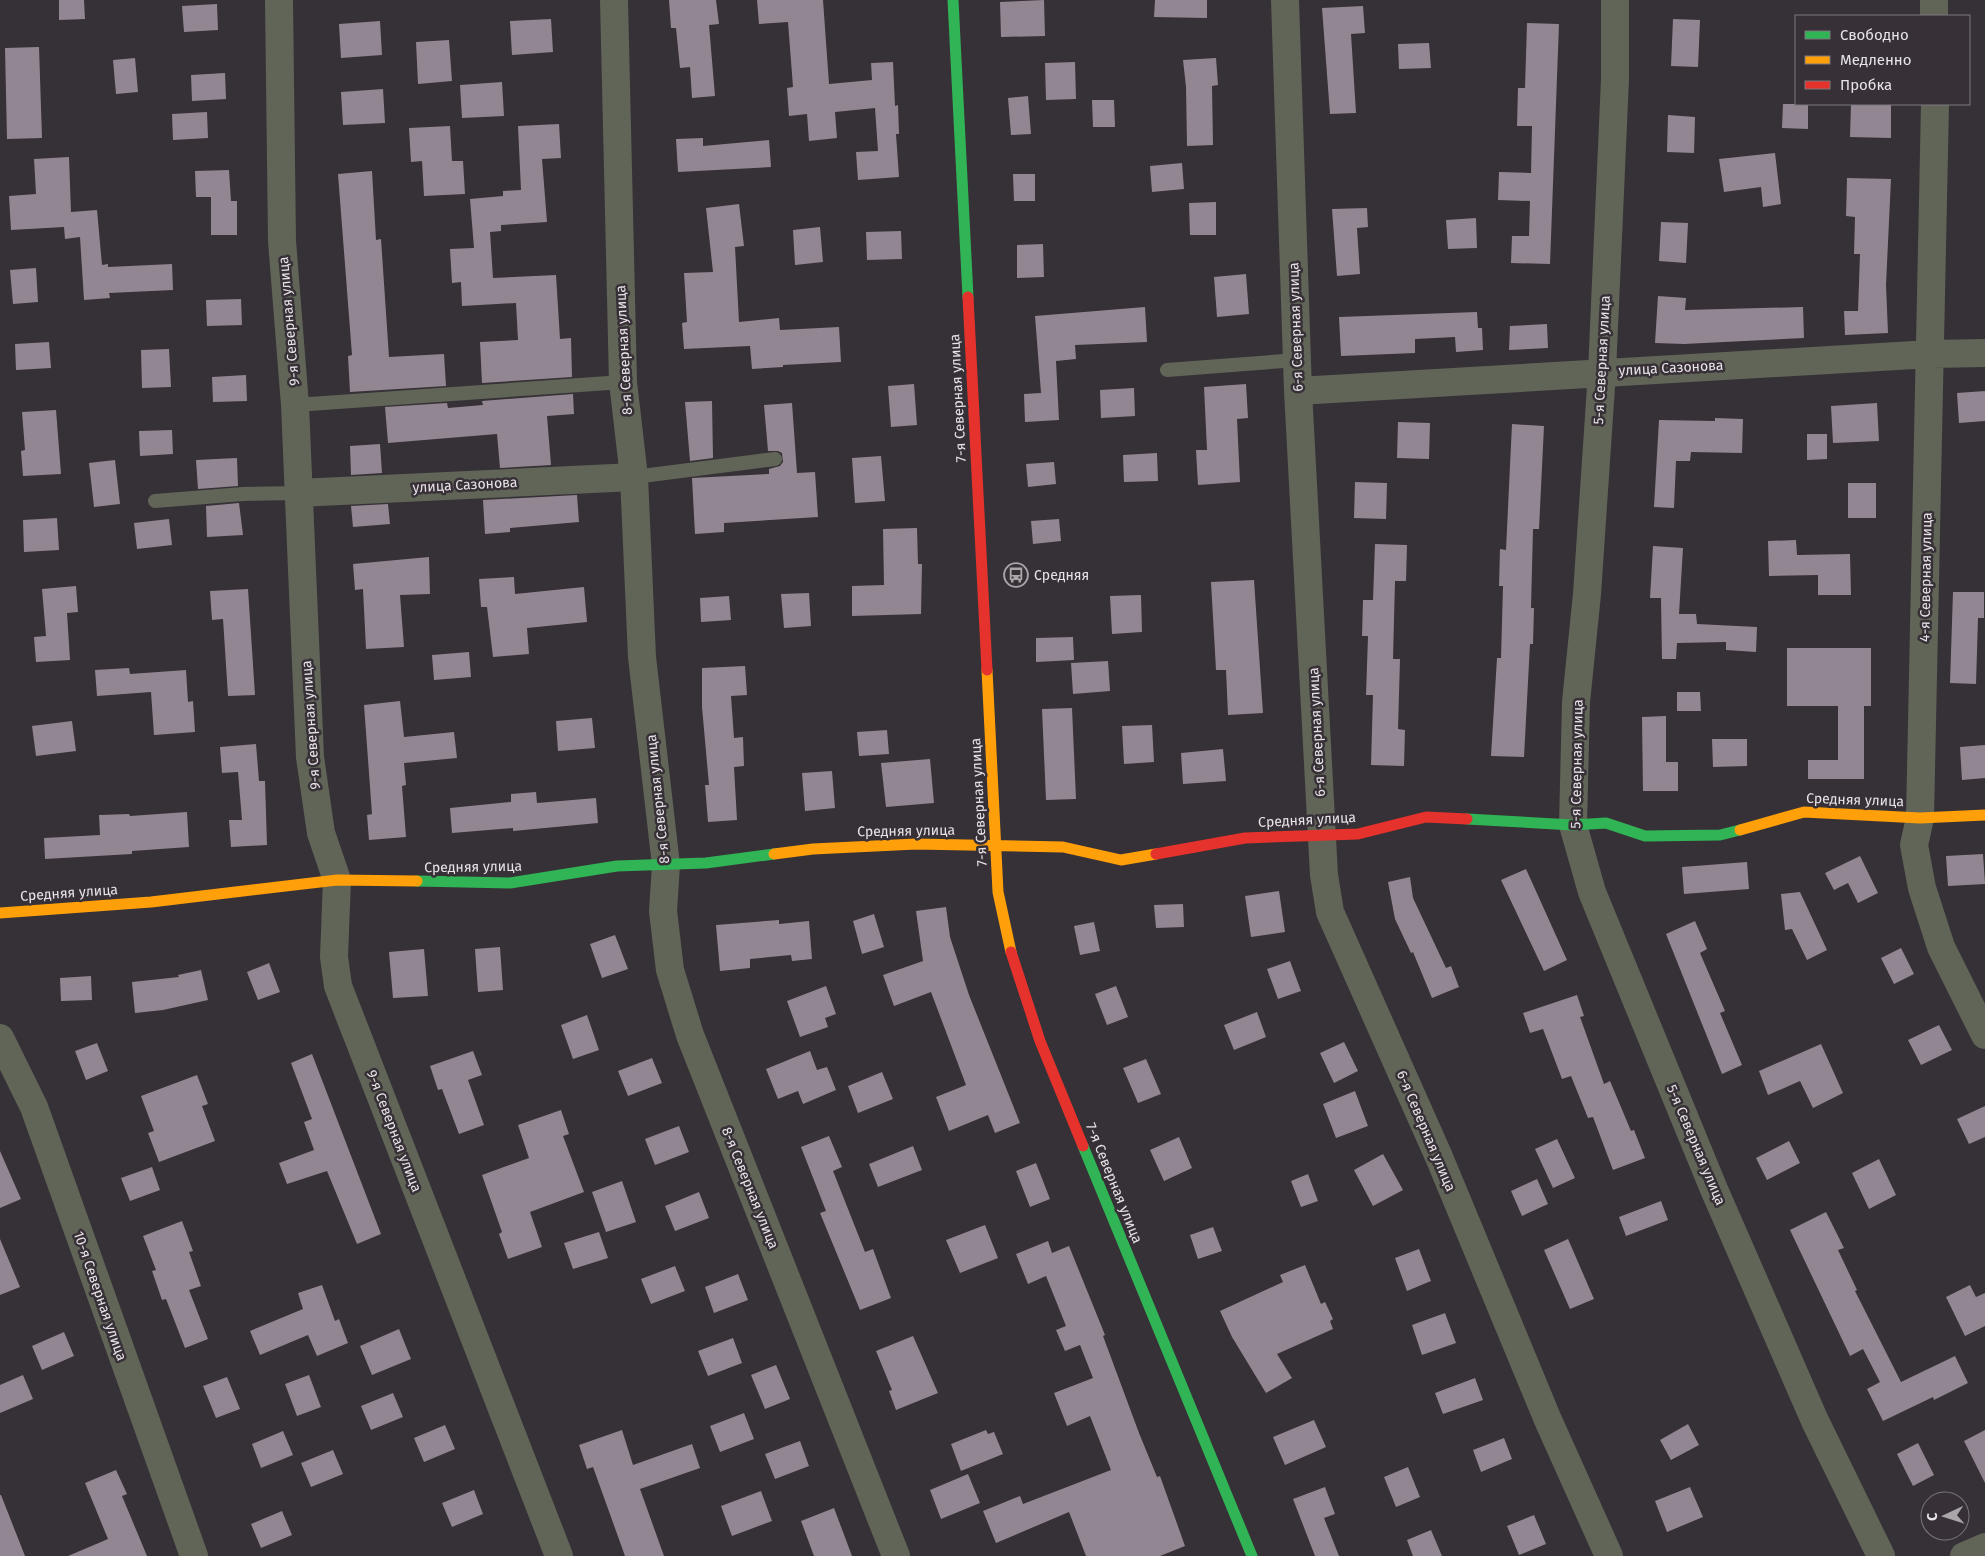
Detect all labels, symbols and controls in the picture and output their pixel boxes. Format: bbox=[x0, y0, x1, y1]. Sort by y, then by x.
legend bbox=[1795, 15, 1970, 105]
text: Свободно bbox=[1840, 26, 1909, 44]
text: Медленно bbox=[1840, 51, 1912, 69]
text: Пробка bbox=[1840, 76, 1892, 94]
street label: 9-я Северная улица bbox=[275, 256, 303, 386]
street label: 6-я Северная улица bbox=[1285, 262, 1307, 392]
street label: 8-я Северная улица bbox=[612, 285, 636, 415]
street label: 5-я Северная улица bbox=[1590, 295, 1614, 425]
street label: 7-я Северная улица bbox=[946, 333, 970, 463]
street label: улица Сазонова bbox=[1618, 357, 1724, 379]
street label: улица Сазонова bbox=[412, 474, 518, 496]
street label: 4-я Северная улица bbox=[1916, 512, 1936, 642]
bus stop icon: Средняя bbox=[1003, 562, 1029, 588]
place label: Средняя bbox=[1034, 567, 1089, 584]
street label: 9-я Северная улица bbox=[298, 660, 324, 790]
street label: 6-я Северная улица bbox=[1305, 667, 1329, 797]
street label: 5-я Северная улица bbox=[1567, 699, 1587, 829]
street label: 8-я Северная улица bbox=[643, 734, 673, 864]
street label: 7-я Северная улица bbox=[967, 737, 991, 867]
street label: Средняя улица bbox=[1806, 790, 1904, 810]
street label: Средняя улица bbox=[1258, 809, 1356, 831]
street label: Средняя улица bbox=[857, 822, 955, 840]
street label: Средняя улица bbox=[424, 858, 522, 876]
street label: Средняя улица bbox=[20, 881, 118, 905]
street label: 9-я Северная улица bbox=[363, 1067, 425, 1195]
street label: 6-я Северная улица bbox=[1393, 1068, 1459, 1194]
street label: 5-я Северная улица bbox=[1663, 1082, 1729, 1208]
street label: 7-я Северная улица bbox=[1082, 1120, 1146, 1246]
street label: 8-я Северная улица bbox=[718, 1125, 782, 1251]
street label: 10-я Северная улица bbox=[70, 1229, 130, 1363]
north arrow bbox=[1920, 1491, 1970, 1541]
text: С bbox=[1924, 1512, 1941, 1521]

